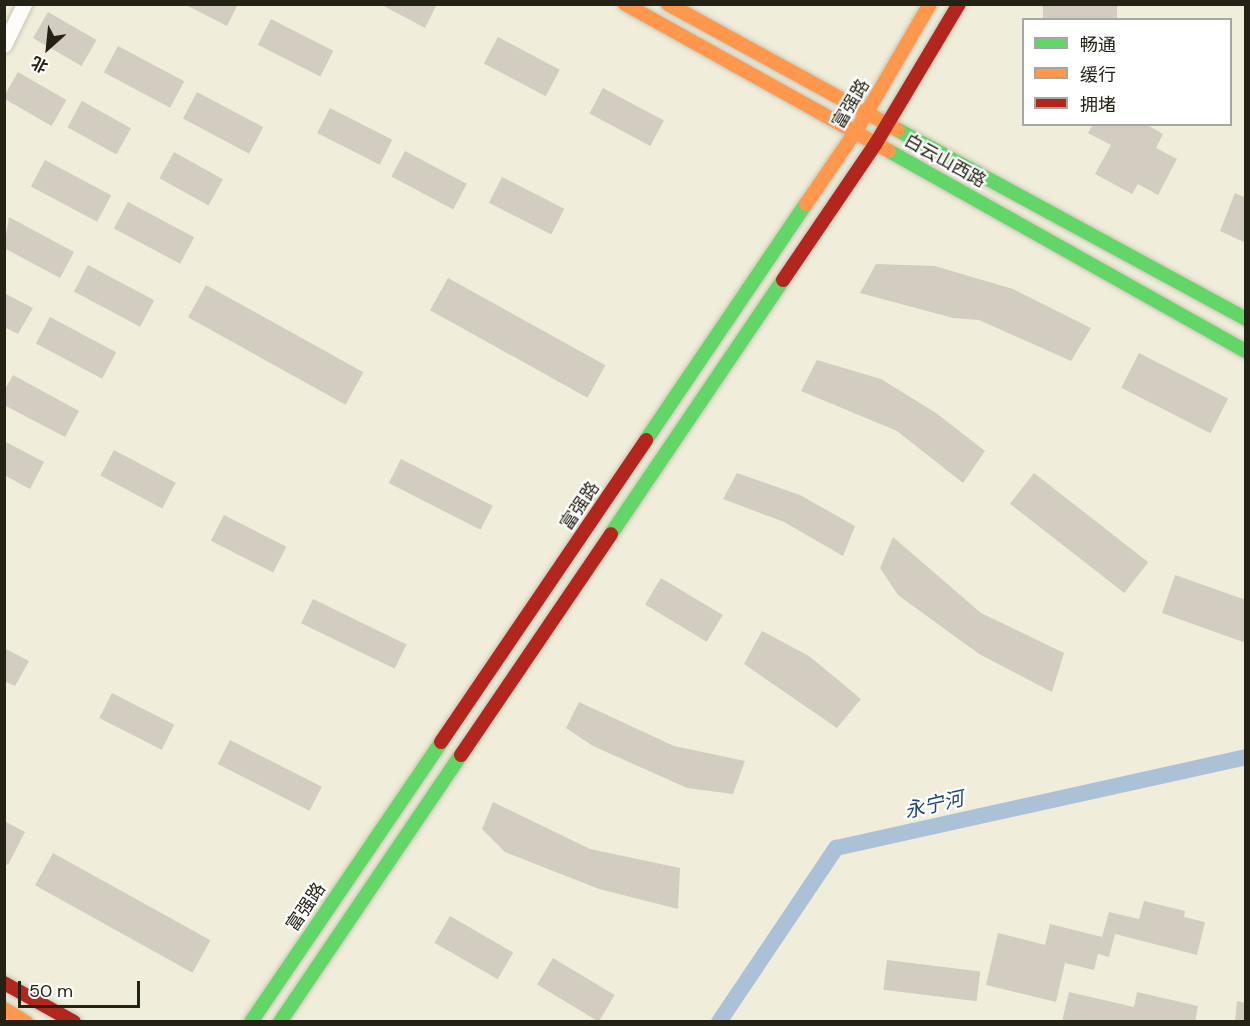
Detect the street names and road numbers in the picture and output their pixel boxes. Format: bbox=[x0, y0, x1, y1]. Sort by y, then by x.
street label: 富强路 bbox=[828, 75, 874, 133]
street label: 白云山西路 bbox=[900, 130, 990, 192]
street label: 富强路 bbox=[556, 478, 604, 534]
street label: 富强路 bbox=[282, 879, 330, 935]

